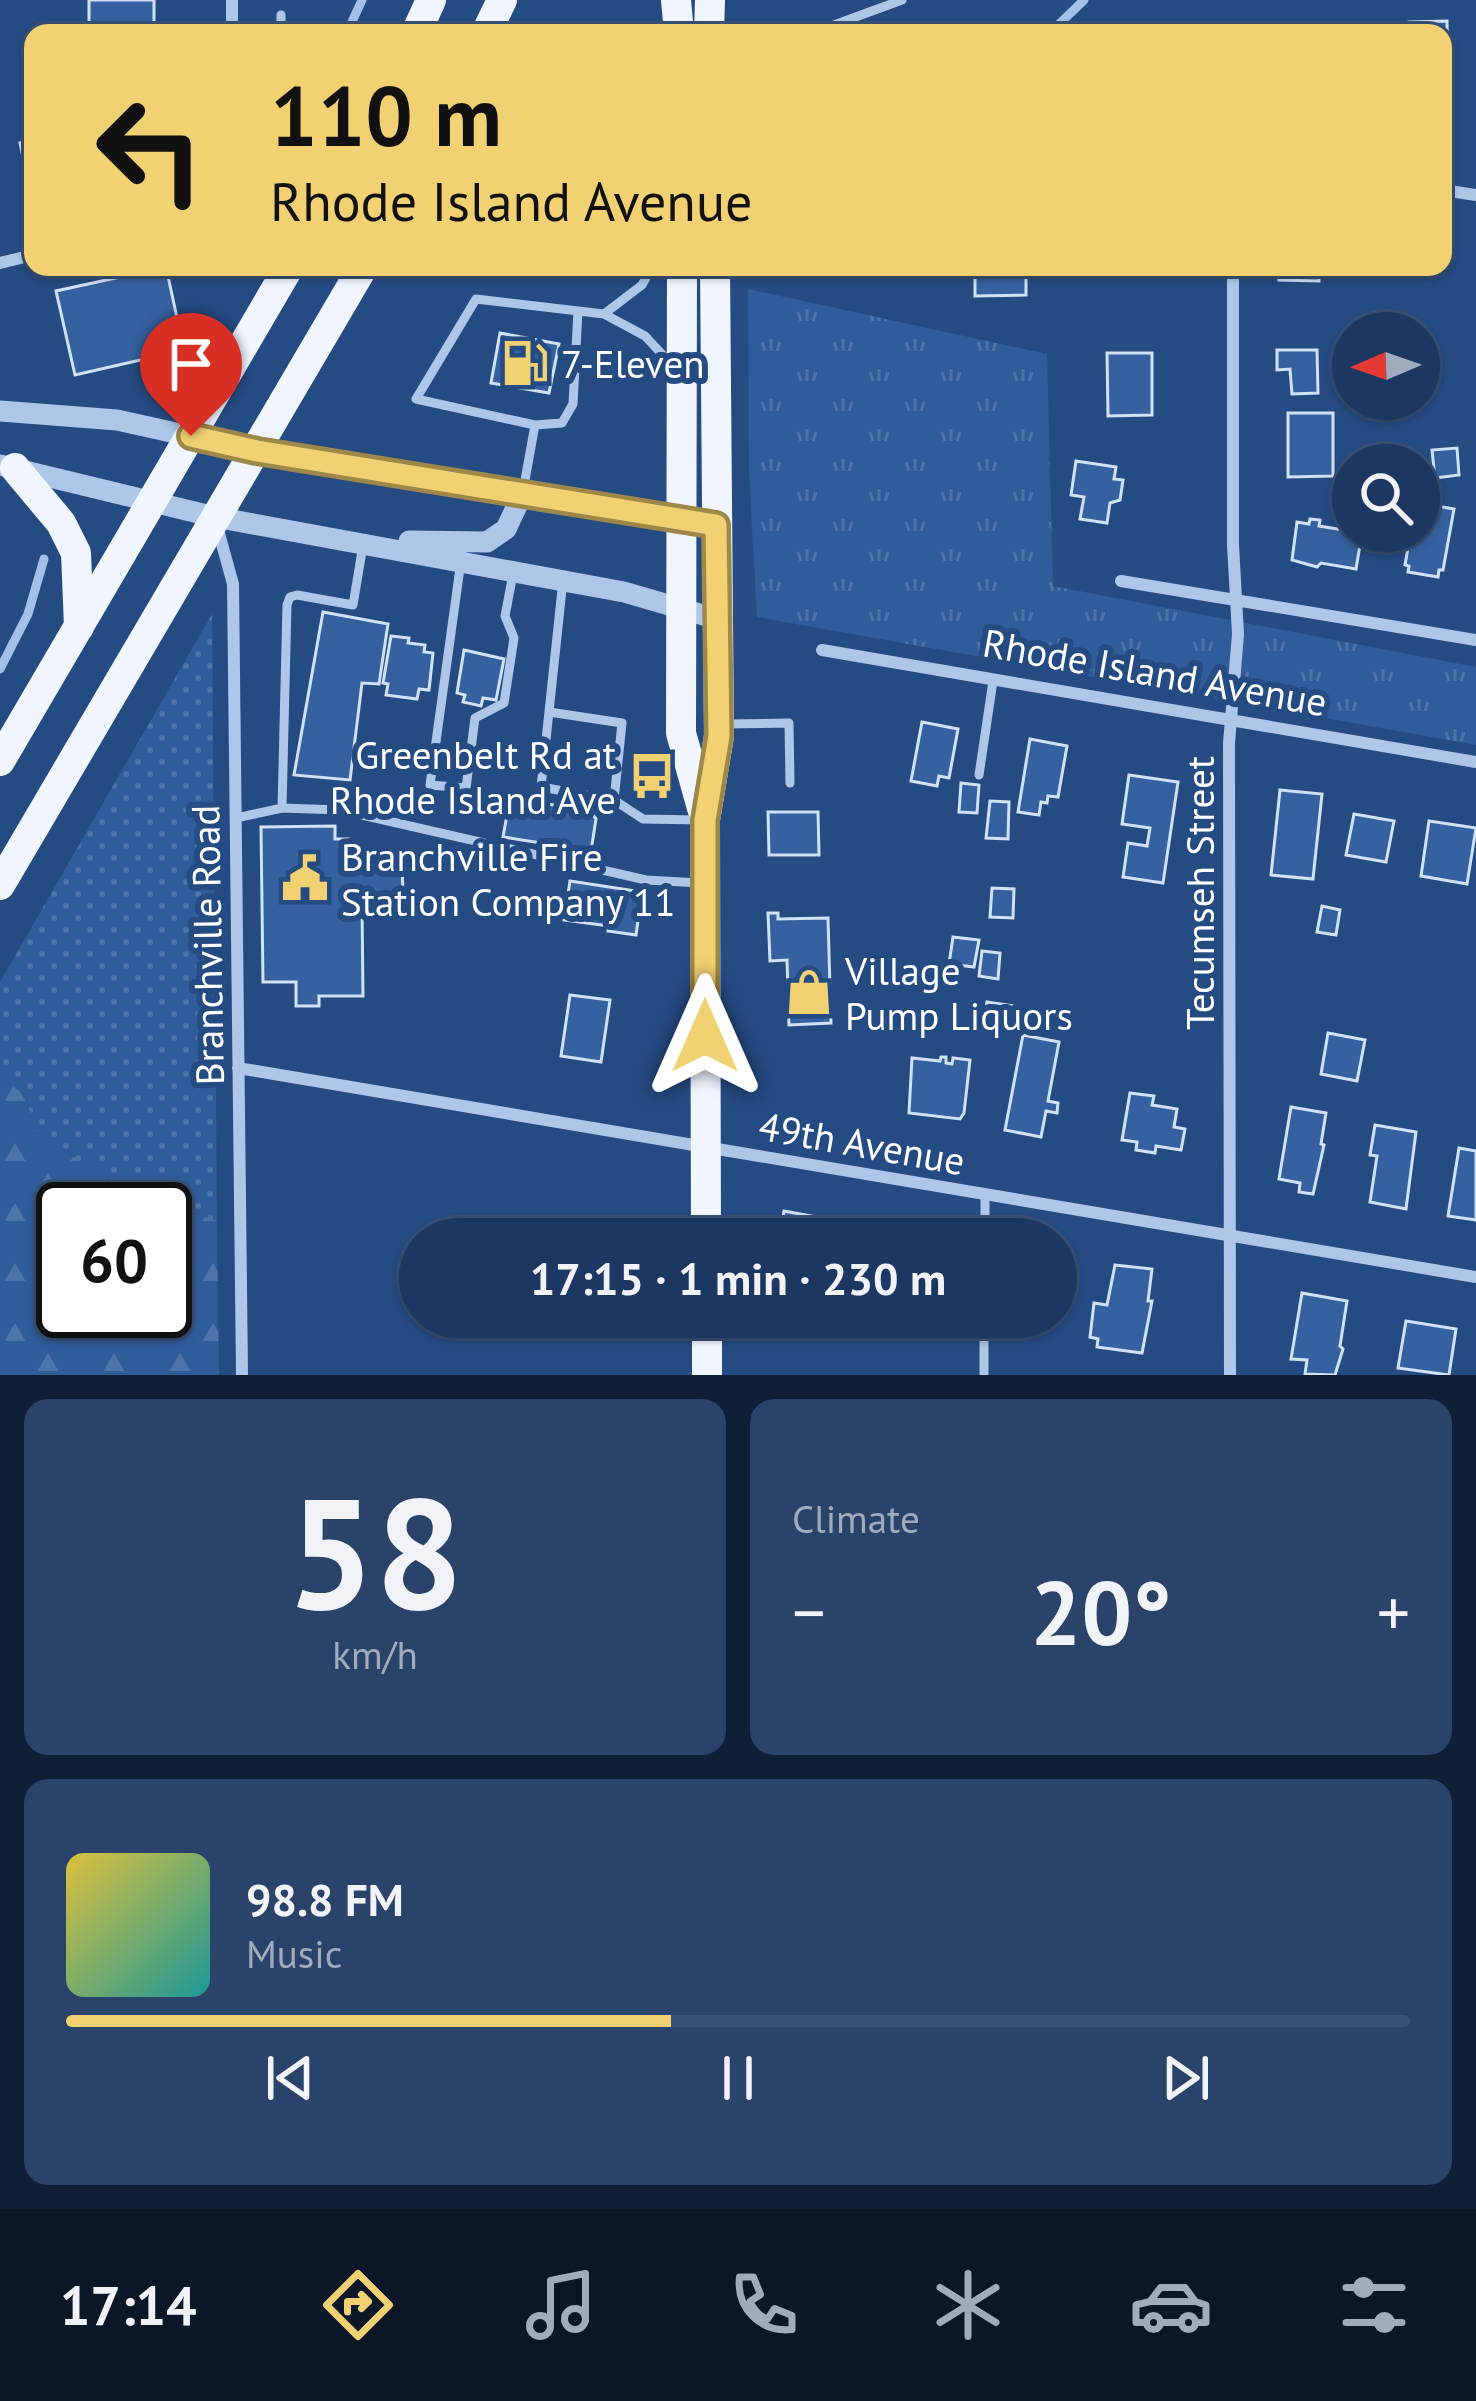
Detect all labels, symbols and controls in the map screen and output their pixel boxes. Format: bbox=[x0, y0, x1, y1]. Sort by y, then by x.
text: 110 m bbox=[270, 60, 502, 169]
icon: left bbox=[72, 72, 228, 228]
text: Rhode Island Avenue bbox=[270, 166, 752, 236]
north arrow bbox=[1332, 312, 1440, 420]
map controls bbox=[1332, 312, 1440, 552]
pin bbox=[140, 313, 242, 436]
icon: arrive bbox=[158, 331, 224, 397]
fuel station icon: 7-Eleven bbox=[500, 338, 550, 388]
place label: 7-Eleven bbox=[561, 338, 705, 389]
button: search bbox=[1332, 444, 1440, 552]
street label: Rhode Island Avenue bbox=[979, 617, 1331, 727]
place label: Greenbelt Rd at Rhode Island Ave bbox=[330, 729, 616, 825]
bus stop icon: Greenbelt Rd at Rhode Island Ave bbox=[627, 751, 677, 801]
street label: Tecumseh Street bbox=[1174, 756, 1225, 1030]
street label: Branchville Road bbox=[179, 804, 235, 1086]
place label: Branchville Fire Station Company 11 bbox=[341, 831, 676, 927]
public building icon: Branchville Fire Station Company 11 bbox=[280, 853, 330, 903]
place label: Village Pump Liquors bbox=[844, 945, 1073, 1041]
shop icon: Village Pump Liquors bbox=[784, 967, 834, 1017]
position arrow bbox=[642, 973, 768, 1099]
street label: 49th Avenue bbox=[755, 1100, 969, 1186]
speed limit sign: 60 bbox=[36, 1182, 192, 1338]
text: 17:15 · 1 min · 230 m bbox=[530, 1249, 946, 1307]
text: 58 bbox=[287, 1450, 463, 1652]
text: Climate bbox=[792, 1493, 920, 1544]
text: 20° bbox=[1030, 1553, 1172, 1670]
text: − bbox=[792, 1569, 825, 1654]
text: + bbox=[1377, 1569, 1410, 1654]
text: km/h bbox=[332, 1629, 418, 1680]
text: 98.8 FM bbox=[246, 1870, 404, 1928]
text: Music bbox=[246, 1928, 342, 1979]
icon: previous bbox=[257, 2045, 323, 2111]
icon: pause bbox=[705, 2045, 771, 2111]
icon: next bbox=[1153, 2045, 1219, 2111]
icon: directions bbox=[316, 2263, 400, 2347]
icon: music bbox=[519, 2263, 603, 2347]
icon: phone bbox=[722, 2263, 806, 2347]
icon: climate bbox=[926, 2263, 1010, 2347]
icon: car bbox=[1129, 2263, 1213, 2347]
icon: filters bbox=[1332, 2263, 1416, 2347]
text: 17:14 bbox=[60, 2270, 197, 2340]

